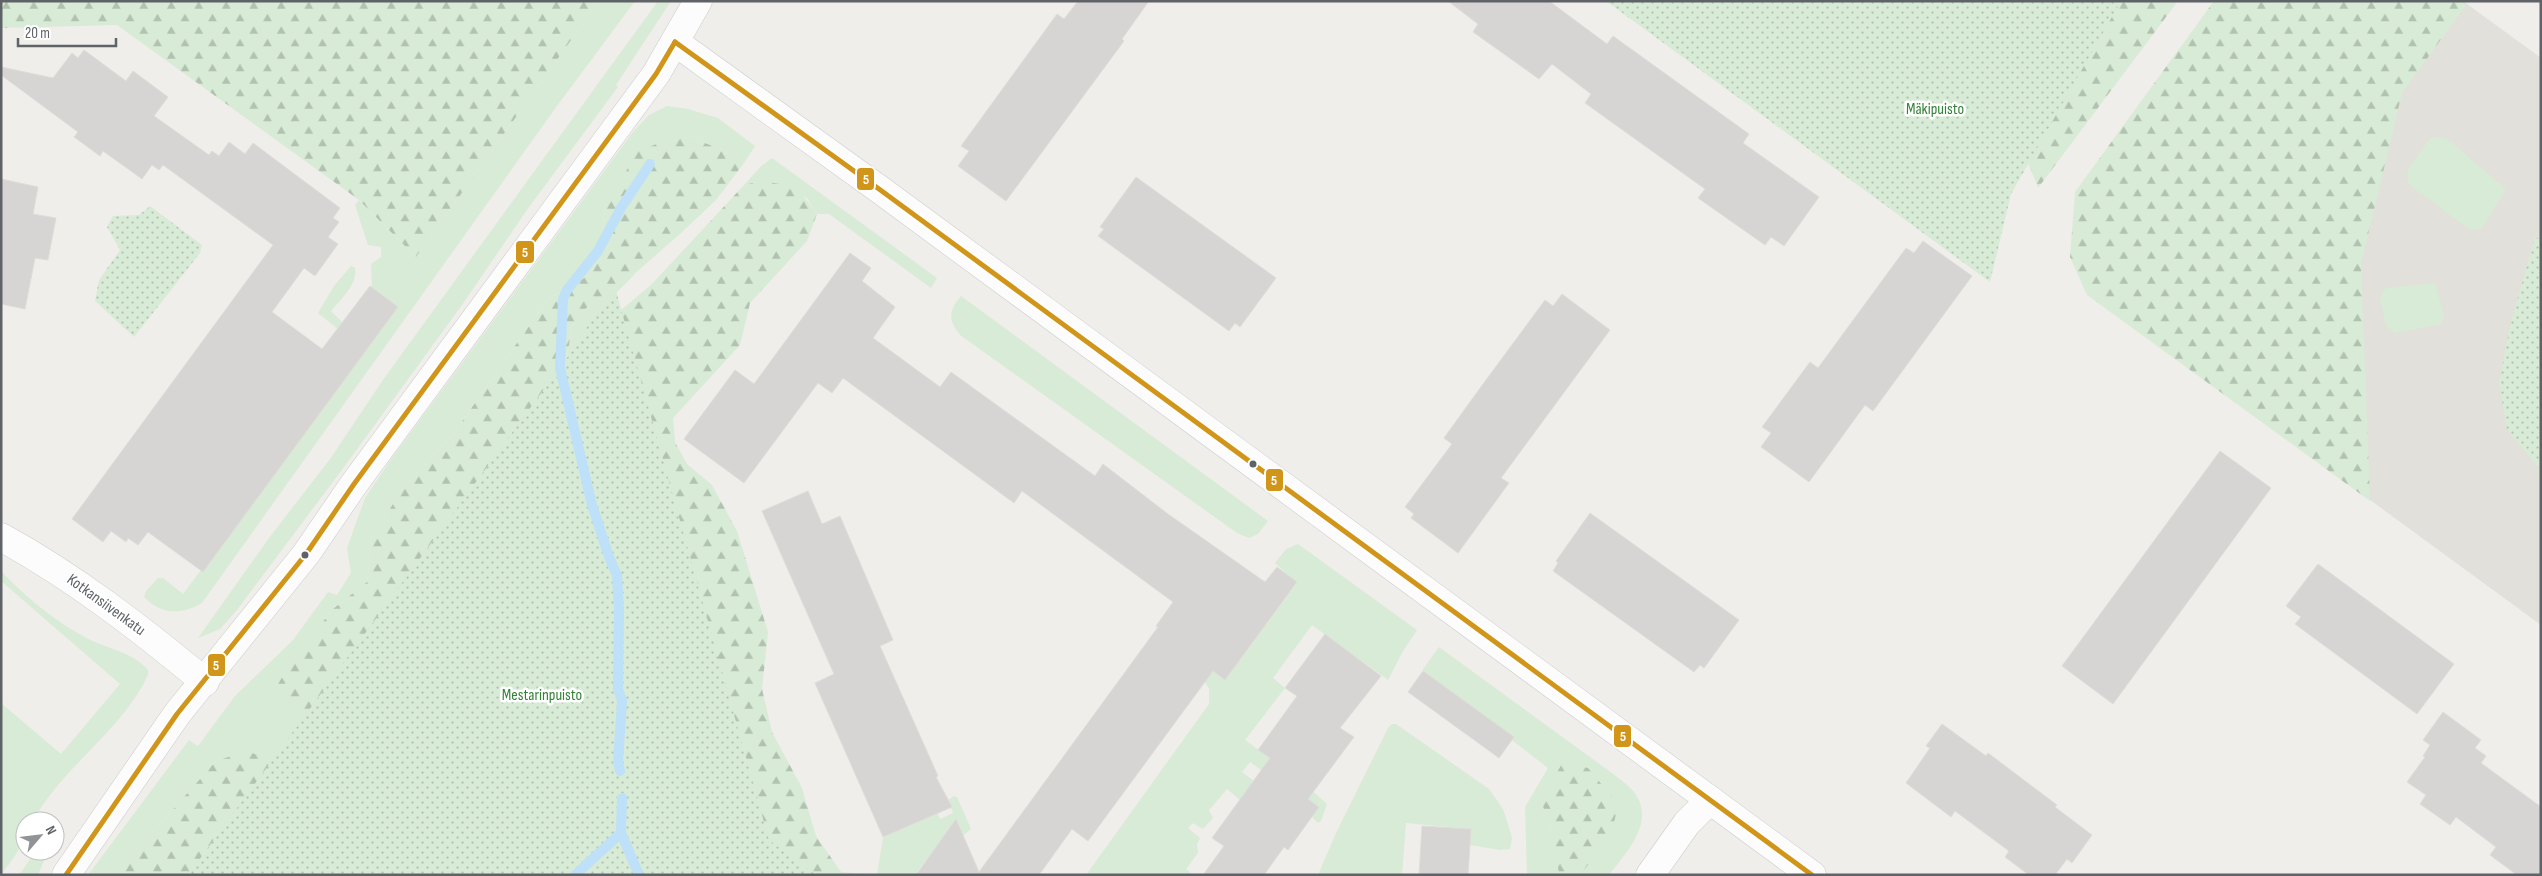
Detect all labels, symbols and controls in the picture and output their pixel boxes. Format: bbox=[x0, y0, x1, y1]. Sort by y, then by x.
scale bar bbox=[18, 15, 115, 47]
text: 20 m bbox=[25, 24, 50, 43]
park label: Mäkipuisto bbox=[1906, 100, 1964, 119]
line badge: 5 bbox=[856, 167, 875, 191]
text: 5 bbox=[863, 171, 869, 188]
line badge: 5 bbox=[515, 240, 535, 264]
text: 5 bbox=[522, 244, 528, 261]
unlabelled marker bbox=[1248, 459, 1258, 469]
line badge: 5 bbox=[1265, 468, 1284, 492]
text: 5 bbox=[1271, 472, 1277, 489]
unlabelled marker bbox=[300, 550, 310, 560]
street label: Kotkansiivenkatu bbox=[63, 570, 149, 640]
line badge: 5 bbox=[207, 653, 226, 677]
text: 5 bbox=[213, 657, 219, 674]
park label: Mestarinpuisto bbox=[502, 686, 582, 705]
line badge: 5 bbox=[1613, 724, 1632, 748]
text: 5 bbox=[1620, 728, 1626, 745]
north arrow bbox=[15, 811, 65, 861]
text: N bbox=[42, 823, 60, 837]

